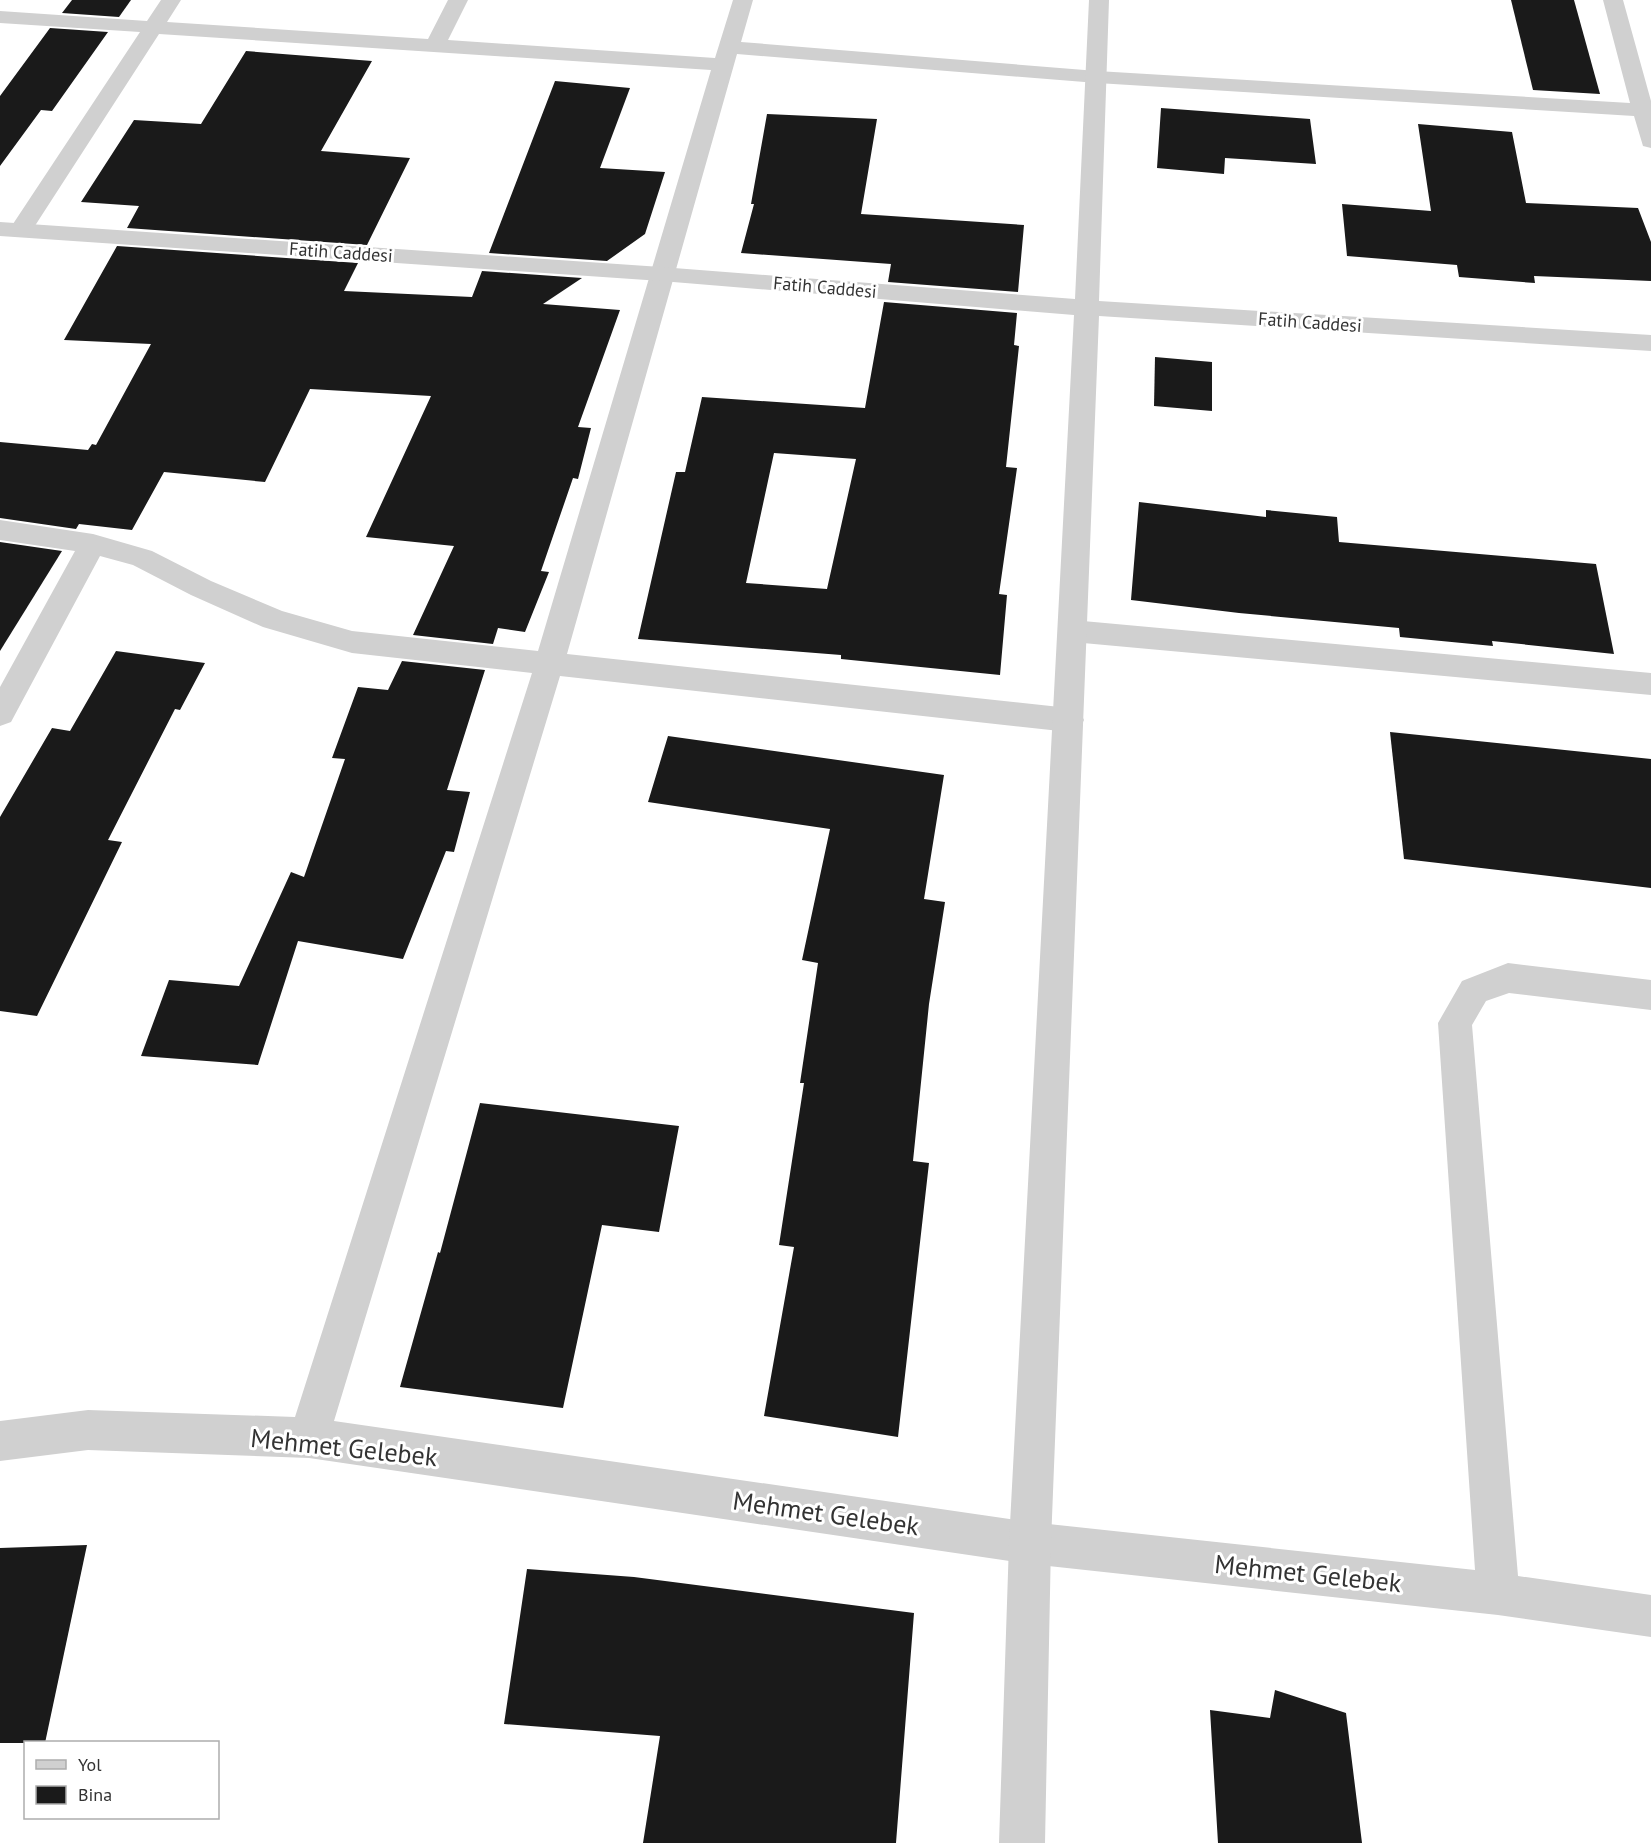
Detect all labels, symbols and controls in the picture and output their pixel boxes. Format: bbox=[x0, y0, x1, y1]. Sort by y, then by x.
street label: Fatih Caddesi bbox=[289, 237, 393, 267]
street label: Fatih Caddesi bbox=[772, 271, 878, 303]
street label: Fatih Caddesi bbox=[1258, 307, 1362, 337]
street label: Mehmet Gelebek bbox=[249, 1421, 440, 1473]
street label: Mehmet Gelebek bbox=[731, 1484, 922, 1542]
street label: Mehmet Gelebek bbox=[1213, 1547, 1404, 1599]
legend bbox=[24, 1741, 219, 1819]
text: Yol bbox=[78, 1753, 102, 1776]
text: Bina bbox=[78, 1783, 112, 1806]

